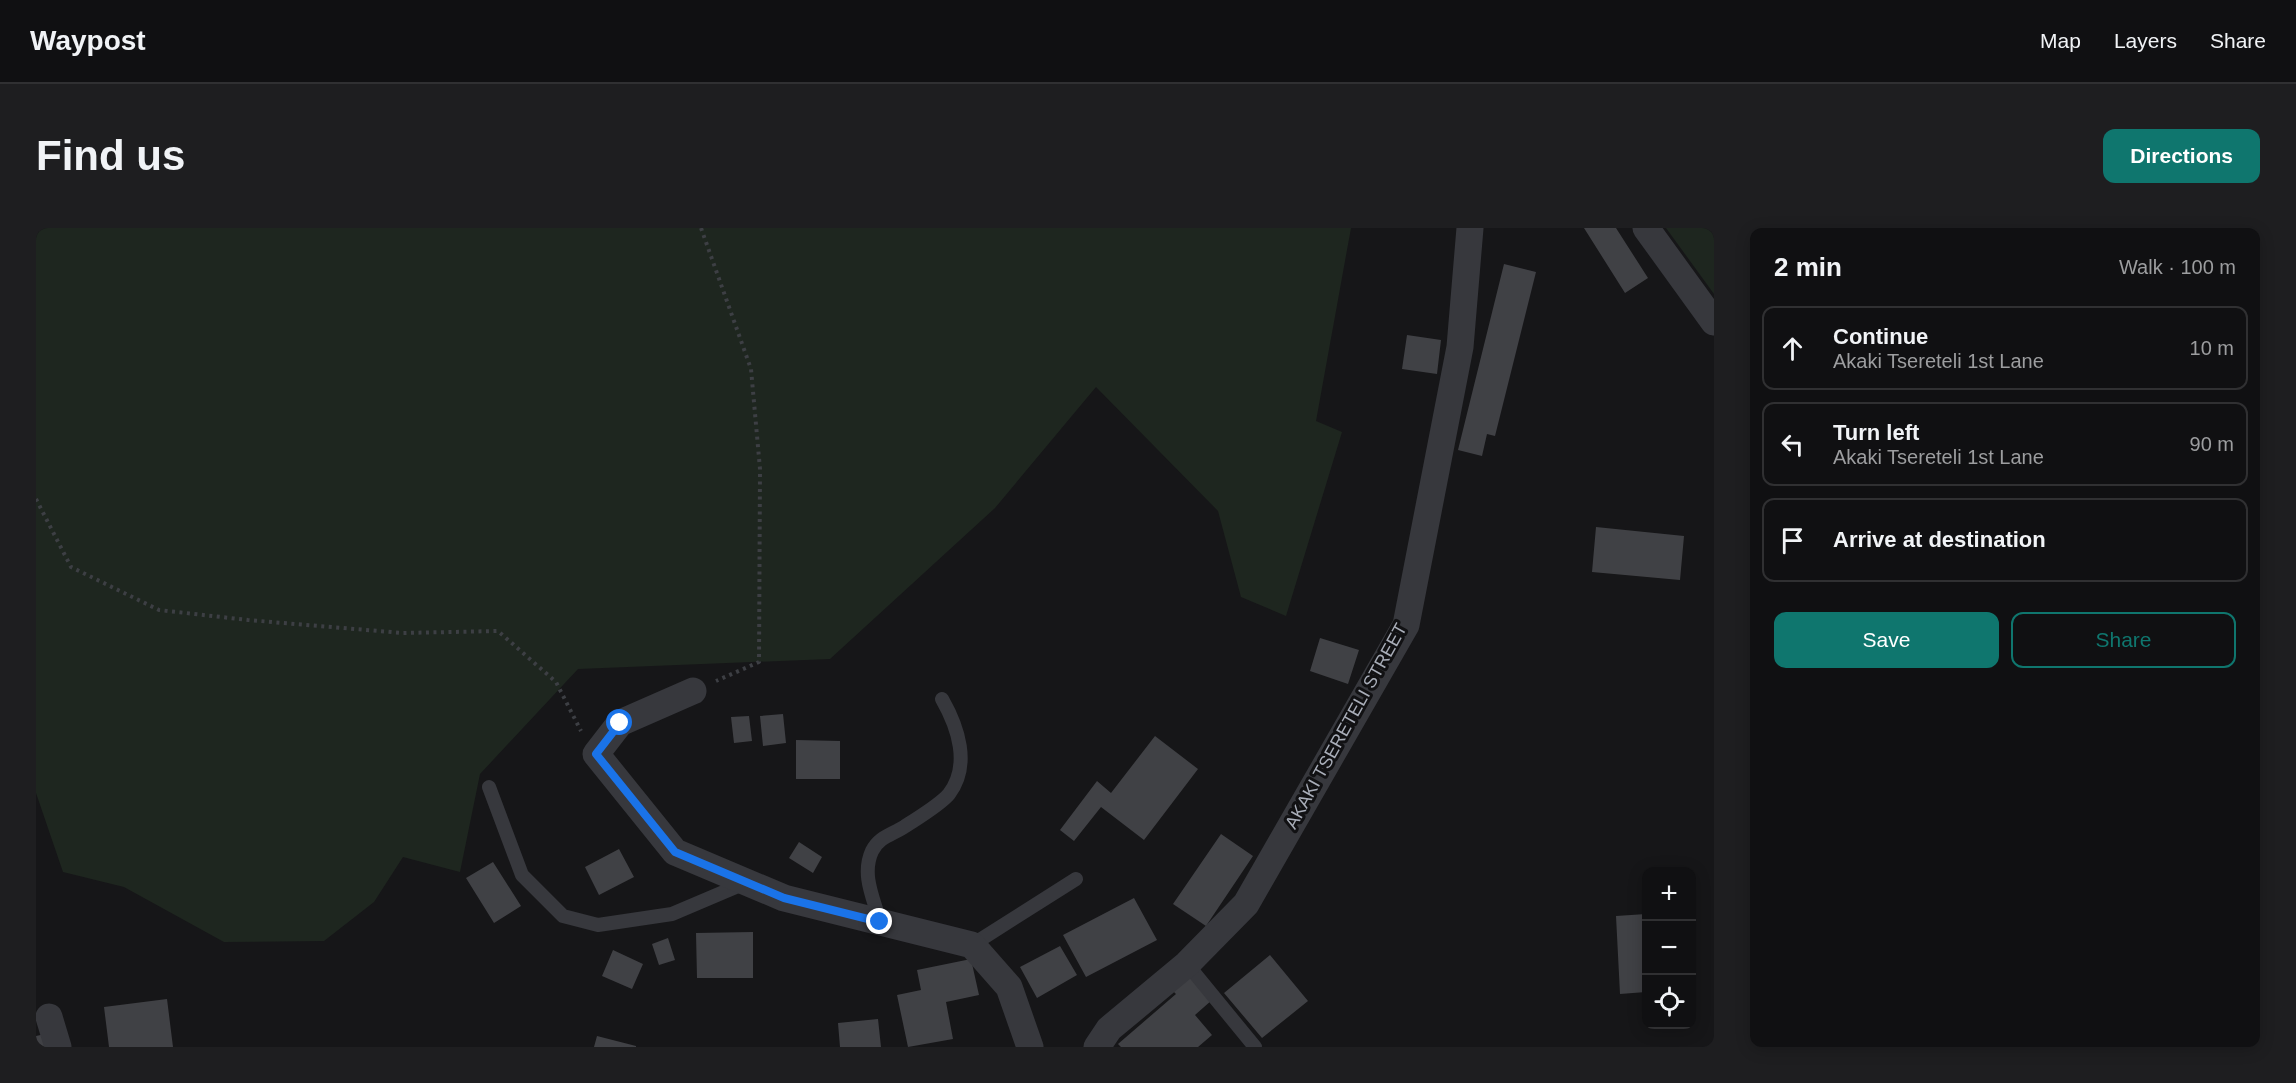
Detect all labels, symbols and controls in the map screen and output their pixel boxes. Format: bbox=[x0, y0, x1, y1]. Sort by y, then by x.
text: Waypost bbox=[30, 25, 146, 56]
text: Map bbox=[2040, 29, 2081, 52]
text: Layers bbox=[2114, 29, 2177, 52]
text: Share bbox=[2210, 29, 2266, 52]
button: Directions bbox=[2103, 129, 2260, 183]
text: Find us bbox=[36, 132, 185, 179]
text: 2 min bbox=[1774, 252, 1842, 282]
text: Walk · 100 m bbox=[2119, 256, 2236, 278]
text: Continue bbox=[1833, 324, 1928, 349]
icon: ahead bbox=[1776, 332, 1809, 365]
text: 10 m bbox=[2190, 337, 2234, 359]
text: Akaki Tsereteli 1st Lane bbox=[1833, 350, 2044, 372]
text: Turn left bbox=[1833, 420, 1919, 445]
icon: left bbox=[1776, 428, 1809, 461]
text: 90 m bbox=[2190, 433, 2234, 455]
text: Akaki Tsereteli 1st Lane bbox=[1833, 446, 2044, 468]
icon: arrive bbox=[1776, 524, 1809, 557]
text: Arrive at destination bbox=[1833, 527, 2046, 552]
button: Save bbox=[1774, 612, 1999, 668]
button: Share bbox=[2011, 612, 2236, 668]
street label: AKAKI TSERETELI STREET bbox=[1281, 620, 1411, 832]
route start bbox=[606, 709, 632, 735]
map controls bbox=[1642, 867, 1696, 1029]
button: + bbox=[1642, 867, 1696, 921]
route end bbox=[866, 908, 892, 934]
button: − bbox=[1642, 921, 1696, 975]
button: locate bbox=[1642, 975, 1696, 1029]

